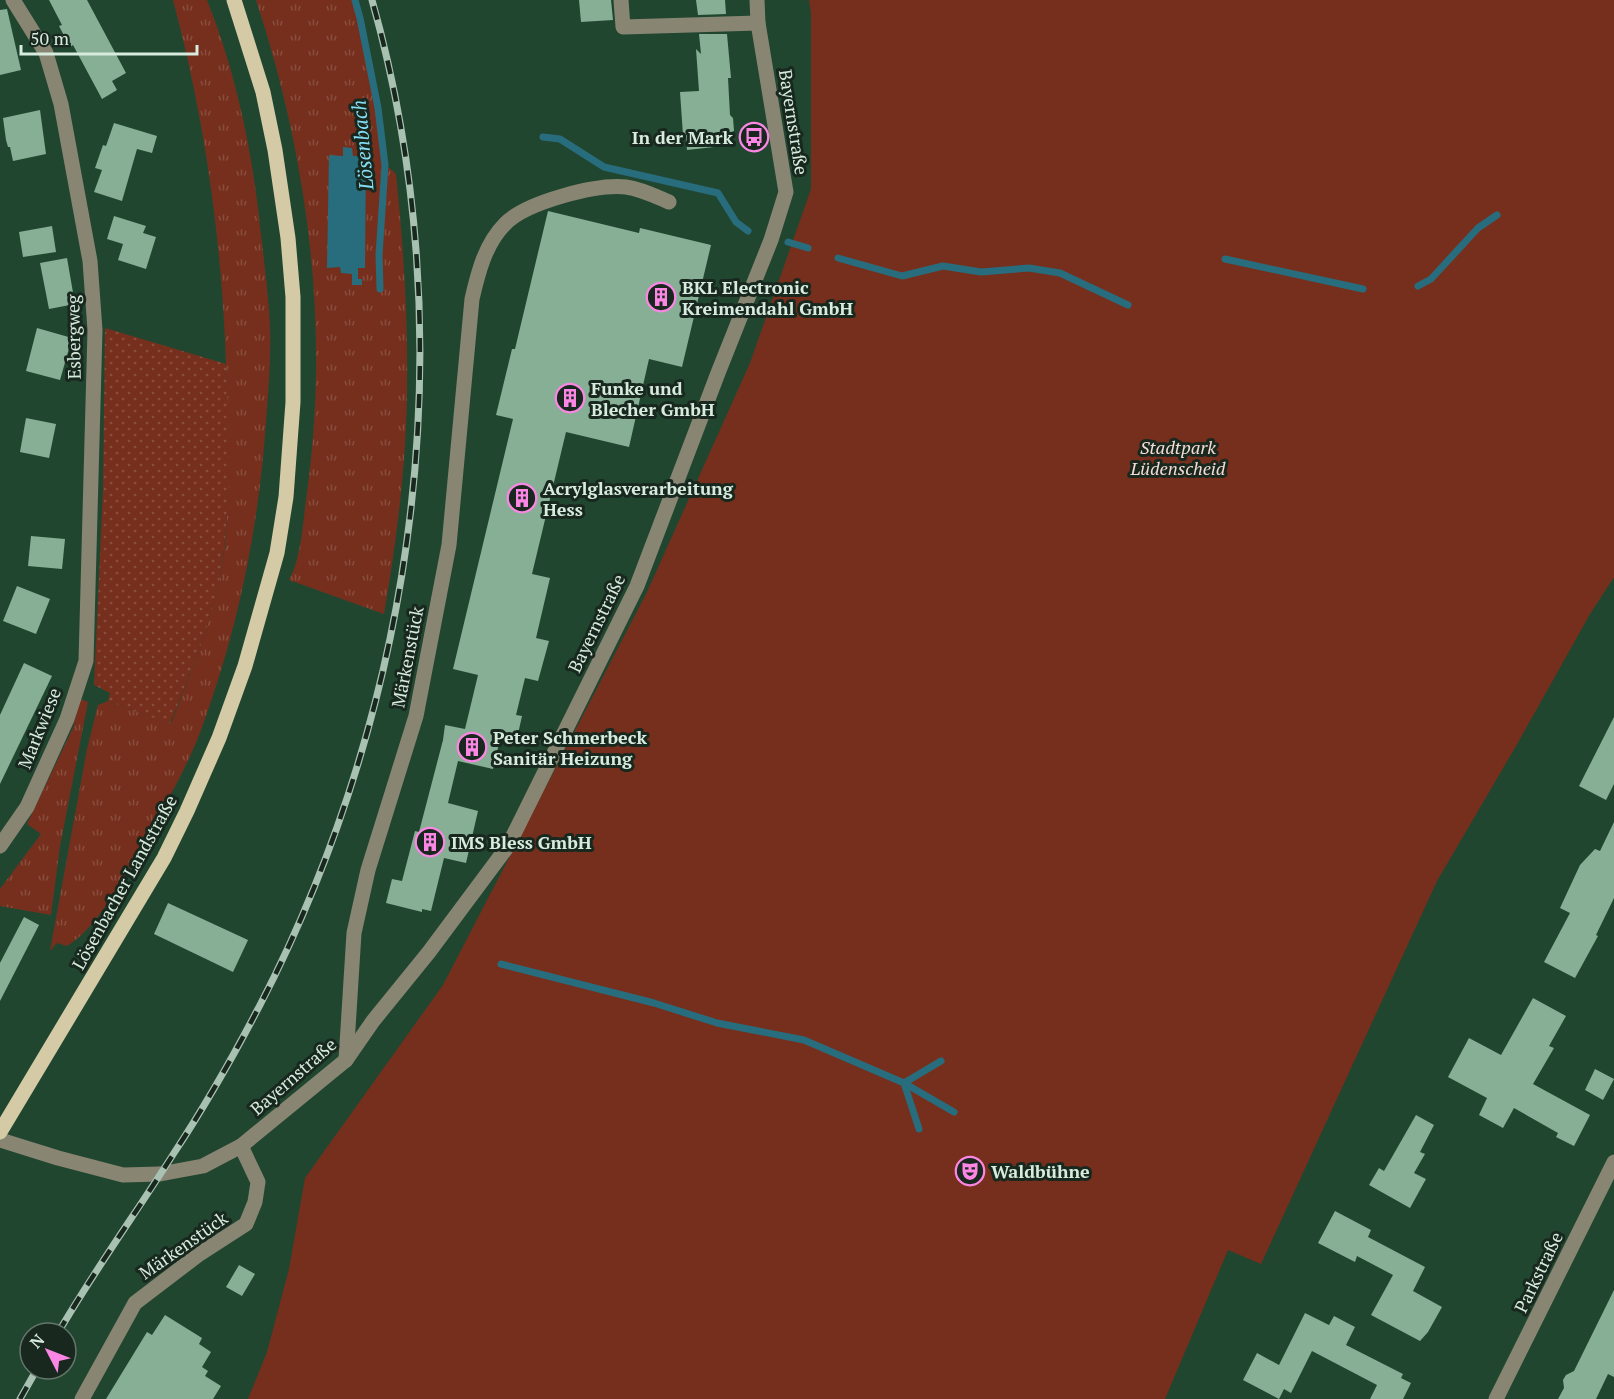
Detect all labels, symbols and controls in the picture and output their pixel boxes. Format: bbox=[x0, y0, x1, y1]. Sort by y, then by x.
scale bar bbox=[21, 18, 196, 56]
text: 50 m bbox=[30, 26, 70, 50]
street label: Bayernstraße bbox=[774, 67, 814, 177]
water label: Lösenbach bbox=[345, 99, 379, 192]
bus stop icon: In der Mark bbox=[738, 121, 770, 153]
place label: In der Mark bbox=[632, 125, 734, 149]
place label: BKL Electronic Kreimendahl GmbH bbox=[682, 275, 853, 320]
building icon: BKL Electronic Kreimendahl GmbH bbox=[645, 281, 677, 313]
street label: Esbergweg bbox=[60, 294, 86, 380]
place label: Funke und Blecher GmbH bbox=[591, 376, 715, 421]
building icon: Funke und Blecher GmbH bbox=[554, 382, 586, 414]
park label: Stadtpark Lüdenscheid bbox=[1130, 435, 1226, 480]
place label: Acrylglasverarbeitung Hess bbox=[543, 476, 734, 521]
building icon: Acrylglasverarbeitung Hess bbox=[506, 482, 538, 514]
street label: Bayernstraße bbox=[562, 570, 630, 676]
street label: Märkenstück bbox=[385, 604, 429, 710]
street label: Markwiese bbox=[12, 684, 66, 772]
place label: Peter Schmerbeck Sanitär Heizung bbox=[493, 725, 647, 770]
building icon: Peter Schmerbeck Sanitär Heizung bbox=[456, 731, 488, 763]
street label: Lösenbacher Landstraße bbox=[66, 790, 182, 974]
building icon: IMS Bless GmbH bbox=[414, 826, 446, 858]
place label: IMS Bless GmbH bbox=[451, 830, 592, 854]
street label: Bayernstraße bbox=[245, 1032, 341, 1120]
theatre icon: Waldbühne bbox=[954, 1155, 986, 1187]
place label: Waldbühne bbox=[991, 1159, 1090, 1183]
street label: Märkenstück bbox=[134, 1205, 233, 1284]
street label: Parkstraße bbox=[1508, 1228, 1568, 1316]
north arrow bbox=[18, 1321, 78, 1381]
text: N bbox=[25, 1329, 49, 1353]

